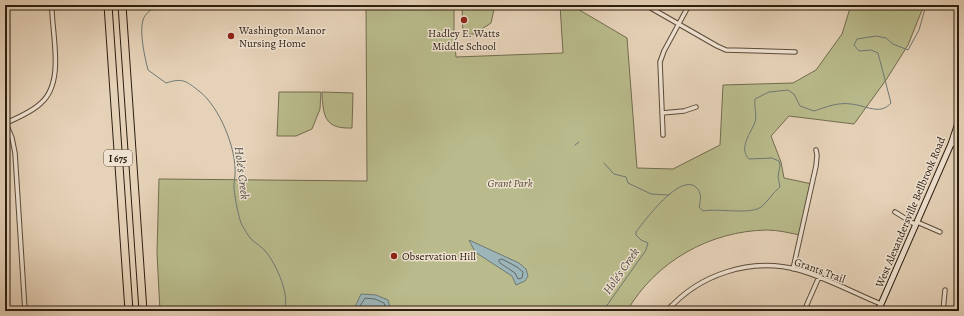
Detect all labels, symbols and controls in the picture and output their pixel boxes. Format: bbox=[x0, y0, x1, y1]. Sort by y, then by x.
marker: Hadley E. Watts Middle School bbox=[459, 15, 469, 25]
place label: Washington Manor Nursing Home bbox=[238, 23, 326, 51]
place label: Hadley E. Watts Middle School bbox=[428, 26, 500, 54]
marker: Washington Manor Nursing Home bbox=[226, 31, 236, 41]
street label: West Alexandersville Bellbrook Road bbox=[871, 135, 949, 291]
water label: Hole's Creek bbox=[231, 146, 253, 201]
road number: I 675 bbox=[104, 150, 132, 166]
park label: Grant Park bbox=[487, 176, 533, 191]
water label: Hole's Creek bbox=[599, 244, 643, 297]
place label: Observation Hill bbox=[402, 249, 476, 264]
marker: Observation Hill bbox=[389, 251, 399, 261]
street label: Grants Trail bbox=[792, 254, 848, 287]

